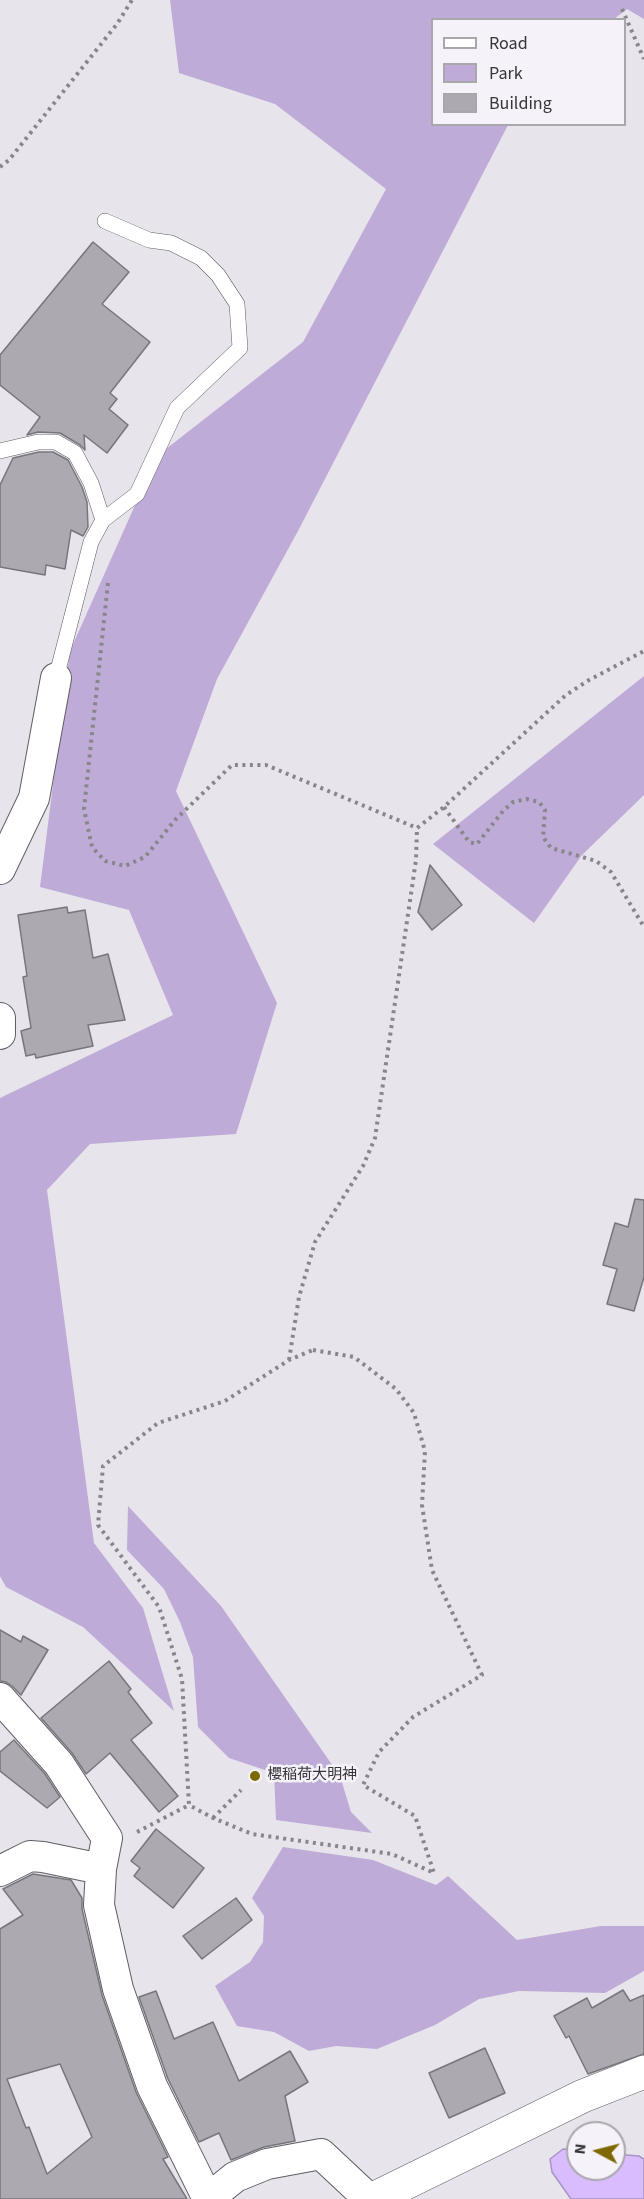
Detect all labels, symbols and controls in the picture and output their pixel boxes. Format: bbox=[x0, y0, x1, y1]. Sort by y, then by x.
legend bbox=[431, 18, 626, 126]
text: Road bbox=[489, 31, 528, 56]
text: Park bbox=[489, 61, 523, 86]
text: Building bbox=[489, 91, 552, 116]
place label: 櫻稲荷大明神 bbox=[267, 1767, 357, 1785]
marker: 櫻稲荷大明神 bbox=[248, 1769, 262, 1783]
north arrow bbox=[566, 2121, 626, 2181]
text: N bbox=[569, 2142, 592, 2156]

